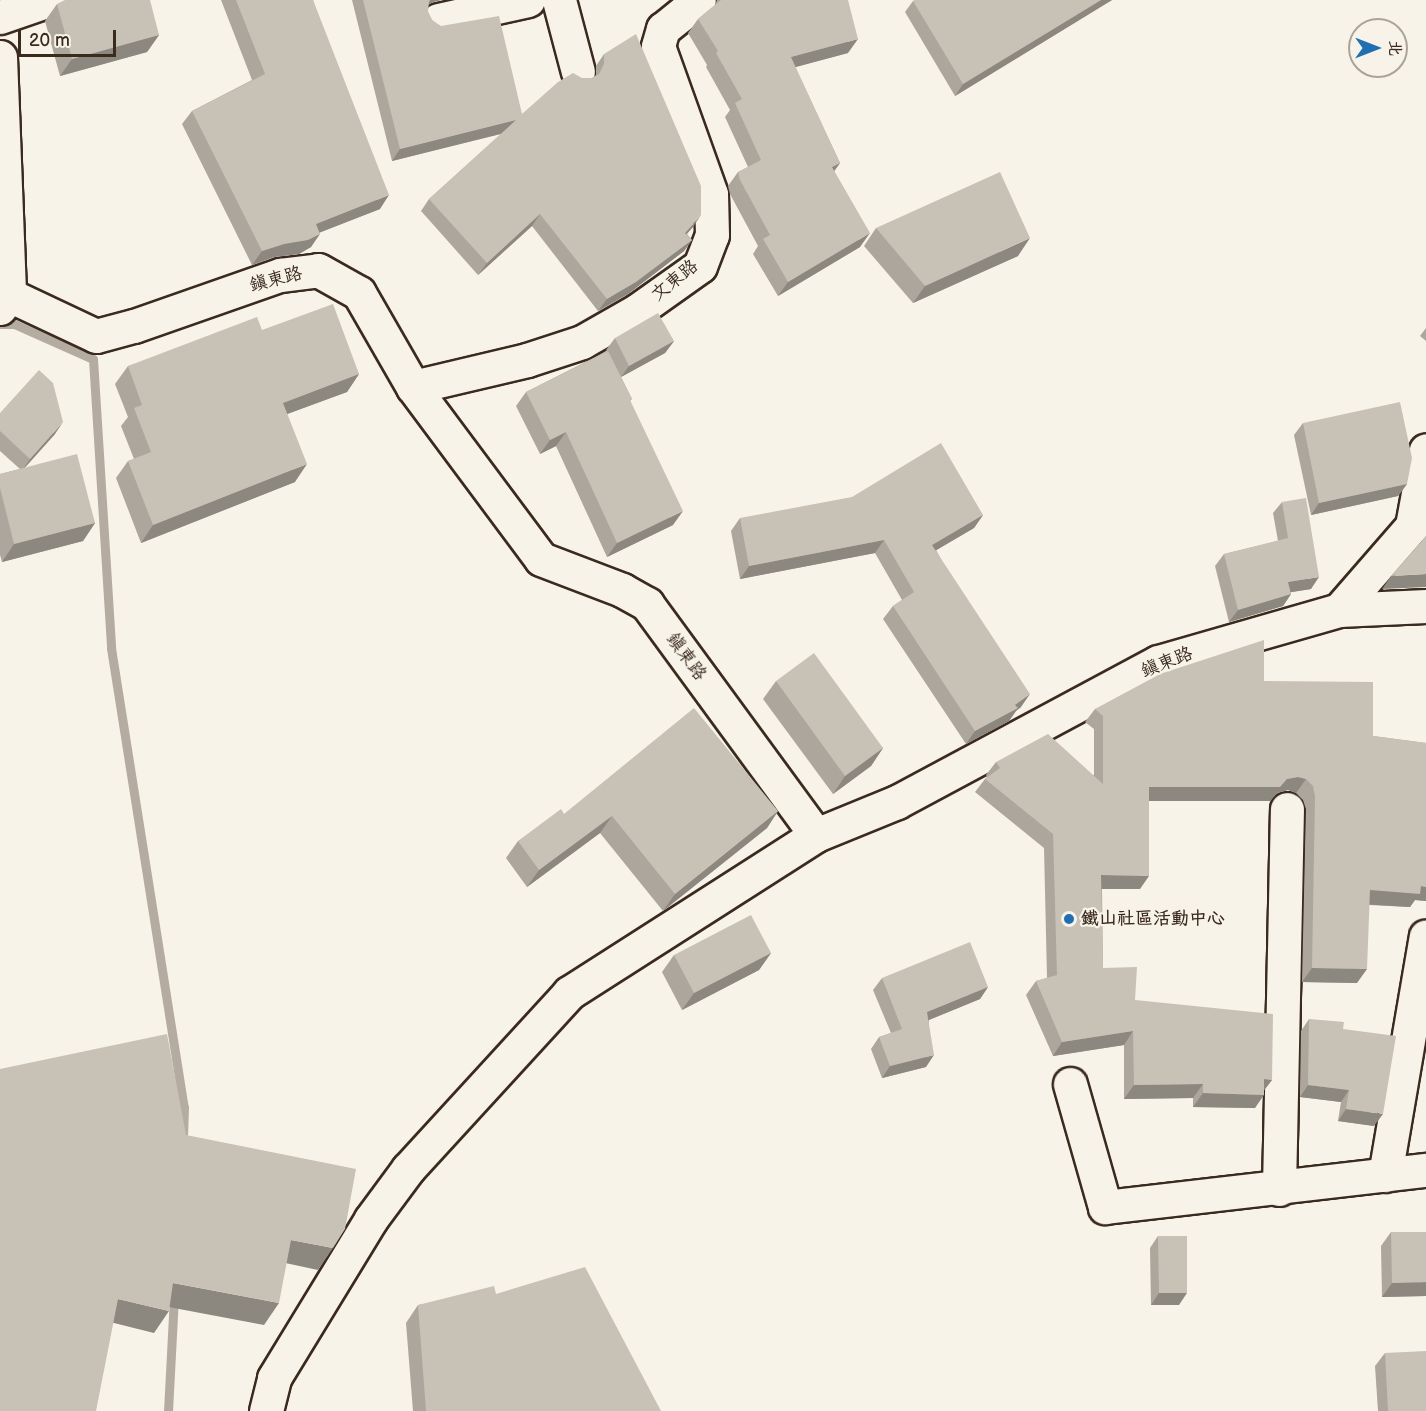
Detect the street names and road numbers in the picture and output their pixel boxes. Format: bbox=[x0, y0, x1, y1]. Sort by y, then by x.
street label: 文東路 bbox=[647, 256, 703, 306]
street label: 鎮東路 bbox=[247, 263, 305, 297]
street label: 鎮東路 bbox=[661, 629, 711, 685]
street label: 鎮東路 bbox=[1138, 643, 1196, 683]

